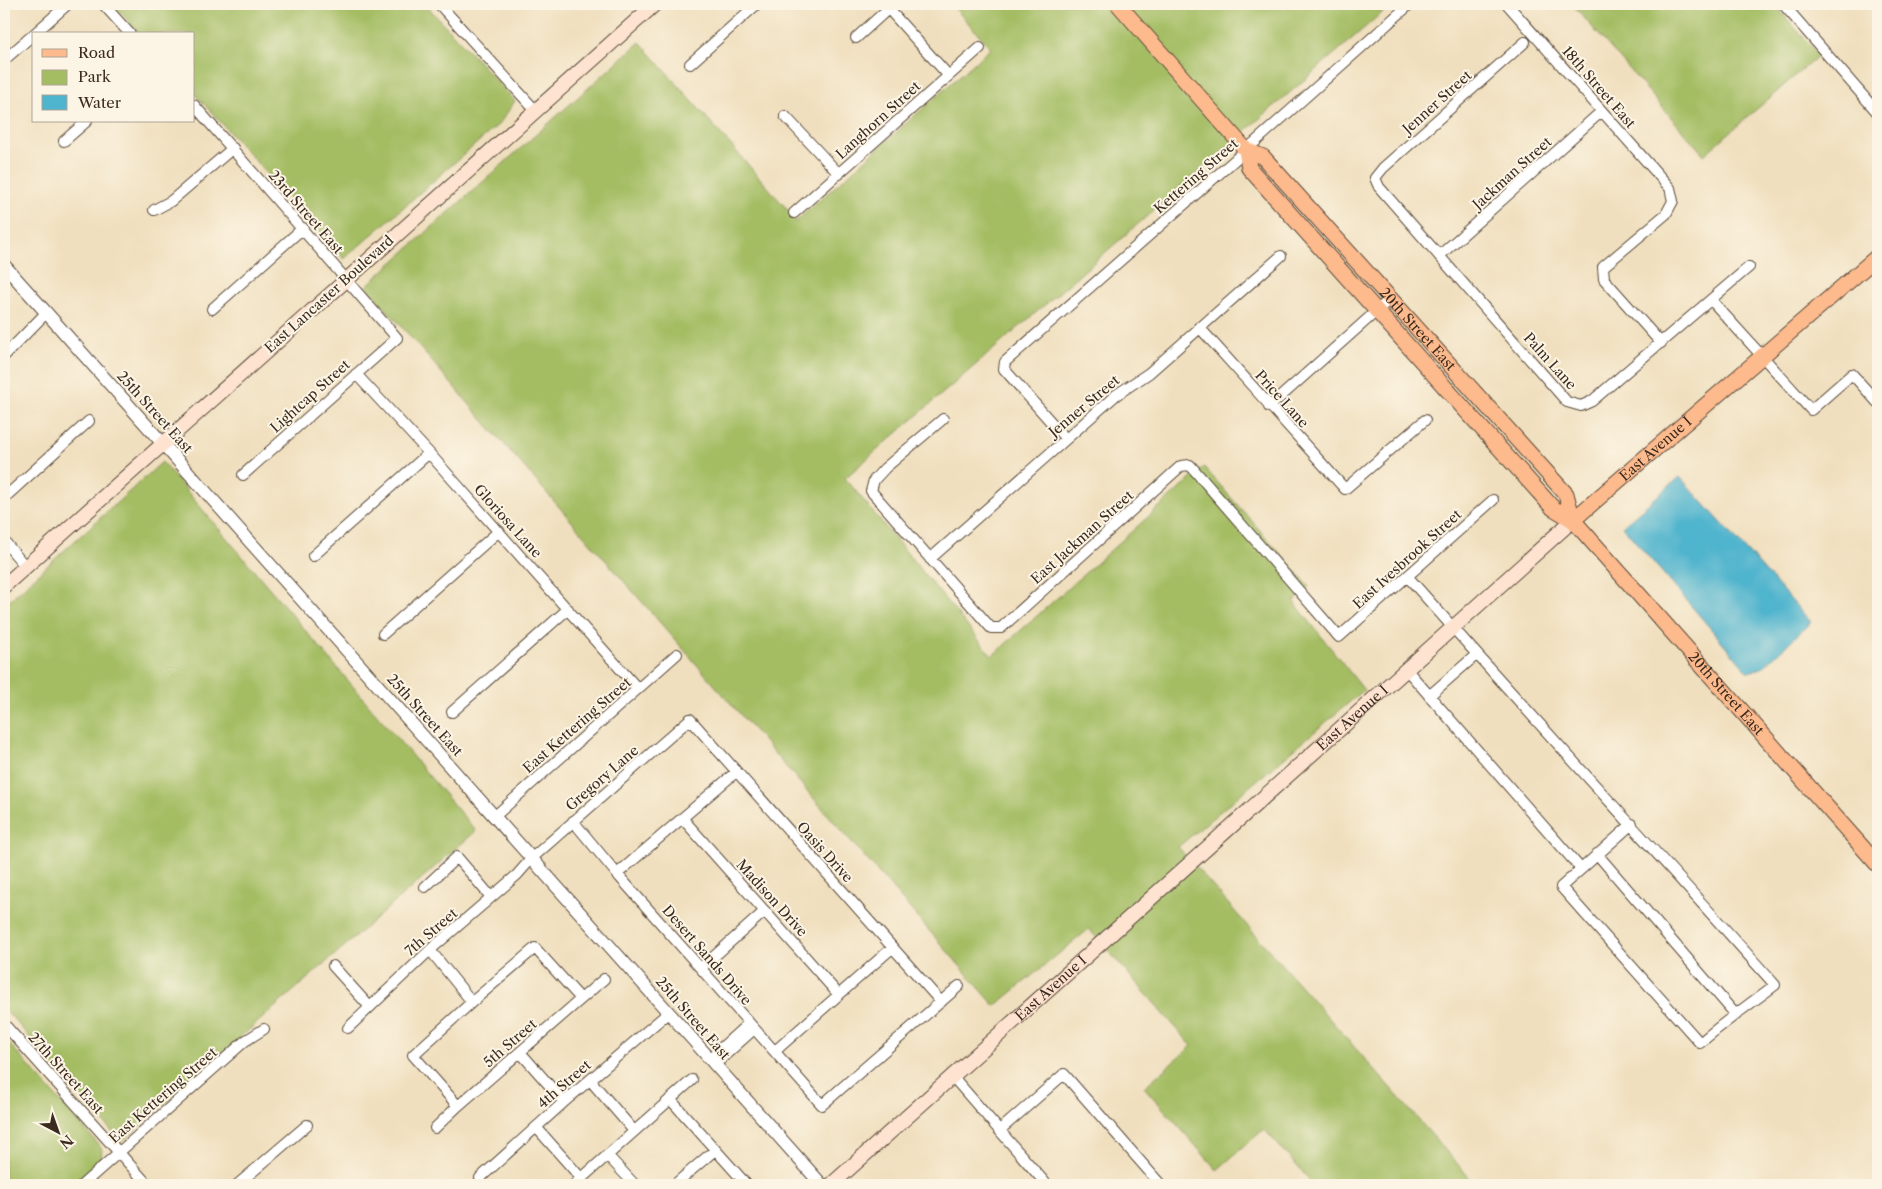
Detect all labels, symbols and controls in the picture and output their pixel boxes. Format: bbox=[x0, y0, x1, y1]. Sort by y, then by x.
legend bbox=[32, 32, 195, 122]
street label: 18th Street East bbox=[1558, 42, 1640, 132]
text: Road bbox=[78, 43, 115, 62]
street label: Jenner Street bbox=[1397, 66, 1475, 139]
text: Park bbox=[78, 67, 112, 86]
street label: Langhorn Street bbox=[832, 77, 924, 163]
text: Water bbox=[77, 93, 122, 112]
street label: Jackman Street bbox=[1467, 133, 1555, 215]
street label: Kettering Street bbox=[1150, 134, 1242, 218]
street label: 23rd Street East bbox=[265, 166, 347, 258]
street label: East Lancaster Boulevard bbox=[261, 231, 398, 357]
street label: 20th Street East bbox=[1376, 284, 1460, 375]
street label: Palm Lane bbox=[1520, 329, 1580, 393]
street label: Lightcap Street bbox=[266, 355, 354, 437]
street label: Price Lane bbox=[1251, 366, 1313, 432]
street label: 25th Street East bbox=[113, 367, 197, 457]
street label: Jenner Street bbox=[1043, 371, 1123, 442]
street label: East Avenue I bbox=[1616, 412, 1695, 485]
street label: Gloriosa Lane bbox=[470, 480, 546, 562]
street label: East Jackman Street bbox=[1027, 486, 1137, 588]
street label: East Ivesbrook Street bbox=[1349, 505, 1465, 613]
street label: 20th Street East bbox=[1684, 648, 1768, 739]
street label: 25th Street East bbox=[383, 670, 467, 760]
street label: East Kettering Street bbox=[519, 673, 635, 777]
street label: East Avenue I bbox=[1313, 681, 1392, 755]
street label: Gregory Lane bbox=[562, 741, 642, 815]
street label: Oasis Drive bbox=[793, 818, 857, 886]
street label: Madison Drive bbox=[733, 856, 811, 940]
street label: Desert Sands Drive bbox=[659, 901, 756, 1009]
street label: 7th Street bbox=[401, 904, 461, 960]
street label: East Avenue I bbox=[1011, 951, 1090, 1025]
street label: 25th Street East bbox=[652, 973, 734, 1063]
street label: 5th Street bbox=[480, 1015, 540, 1071]
street label: 27th Street East bbox=[25, 1028, 107, 1118]
street label: East Kettering Street bbox=[105, 1043, 221, 1147]
street label: 4th Street bbox=[533, 1056, 595, 1112]
north arrow bbox=[32, 1106, 82, 1156]
text: N bbox=[56, 1131, 77, 1153]

